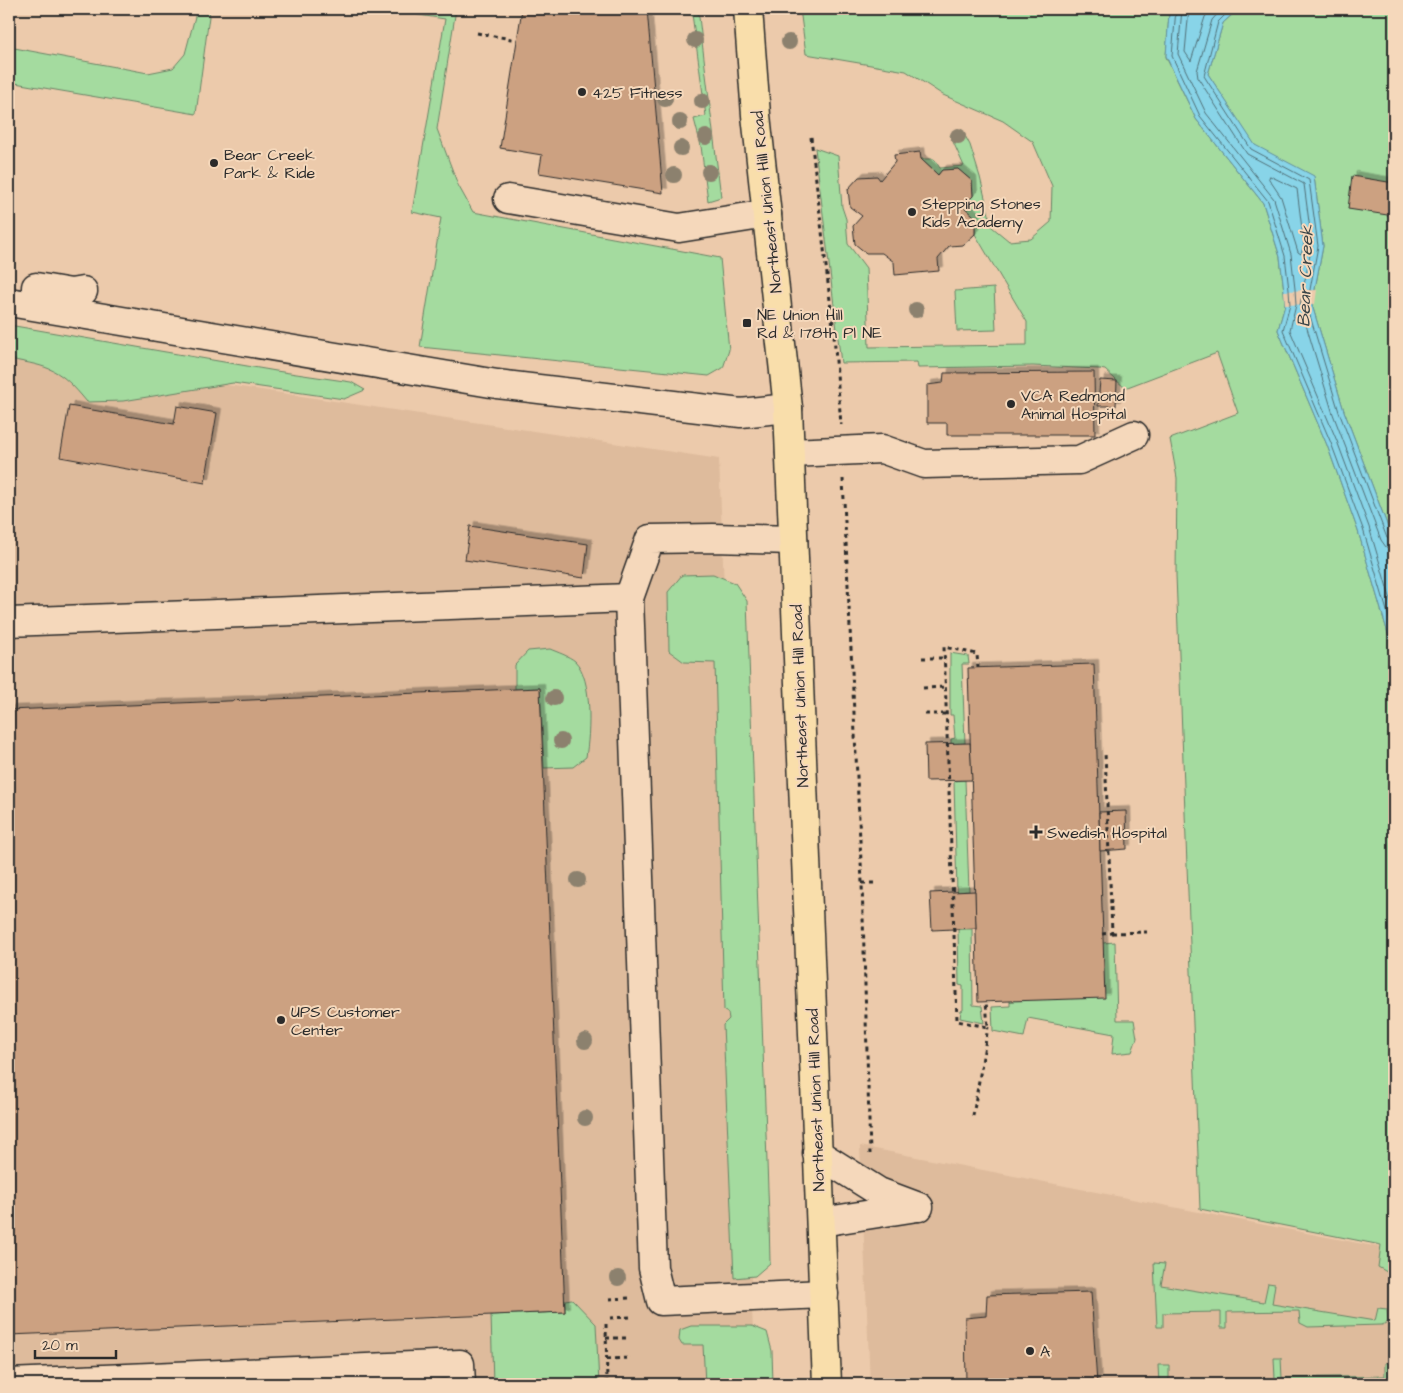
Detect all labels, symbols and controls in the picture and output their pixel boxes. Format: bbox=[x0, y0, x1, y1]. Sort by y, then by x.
place label: 425 Fitness bbox=[592, 82, 682, 104]
marker: 425 Fitness bbox=[576, 86, 588, 98]
street label: Northeast Union Hill Road bbox=[746, 110, 788, 294]
place label: Bear Creek Park & Ride bbox=[224, 144, 316, 184]
marker: Bear Creek Park & Ride bbox=[208, 157, 220, 169]
place label: Stepping Stones Kids Academy bbox=[922, 193, 1041, 234]
marker: Stepping Stones Kids Academy bbox=[906, 206, 918, 218]
water label: Bear Creek bbox=[1291, 224, 1320, 327]
place label: NE Union Hill Rd & 178th Pl NE bbox=[757, 304, 882, 344]
marker: NE Union Hill Rd & 178th Pl NE bbox=[741, 317, 753, 329]
place label: VCA Redmond Animal Hospital bbox=[1021, 385, 1126, 425]
marker: VCA Redmond Animal Hospital bbox=[1005, 398, 1017, 410]
street label: Northeast Union Hill Road bbox=[786, 604, 814, 788]
place label: Swedish Hospital bbox=[1047, 822, 1167, 844]
marker: Swedish Hospital bbox=[1029, 825, 1043, 839]
place label: UPS Customer Center bbox=[291, 1001, 400, 1041]
street label: Northeast Union Hill Road bbox=[802, 1008, 830, 1192]
marker: UPS Customer Center bbox=[275, 1014, 287, 1026]
scale bar bbox=[35, 1328, 116, 1360]
text: 20 m bbox=[42, 1335, 78, 1356]
place label: A bbox=[1040, 1341, 1050, 1363]
marker: A bbox=[1024, 1345, 1036, 1357]

